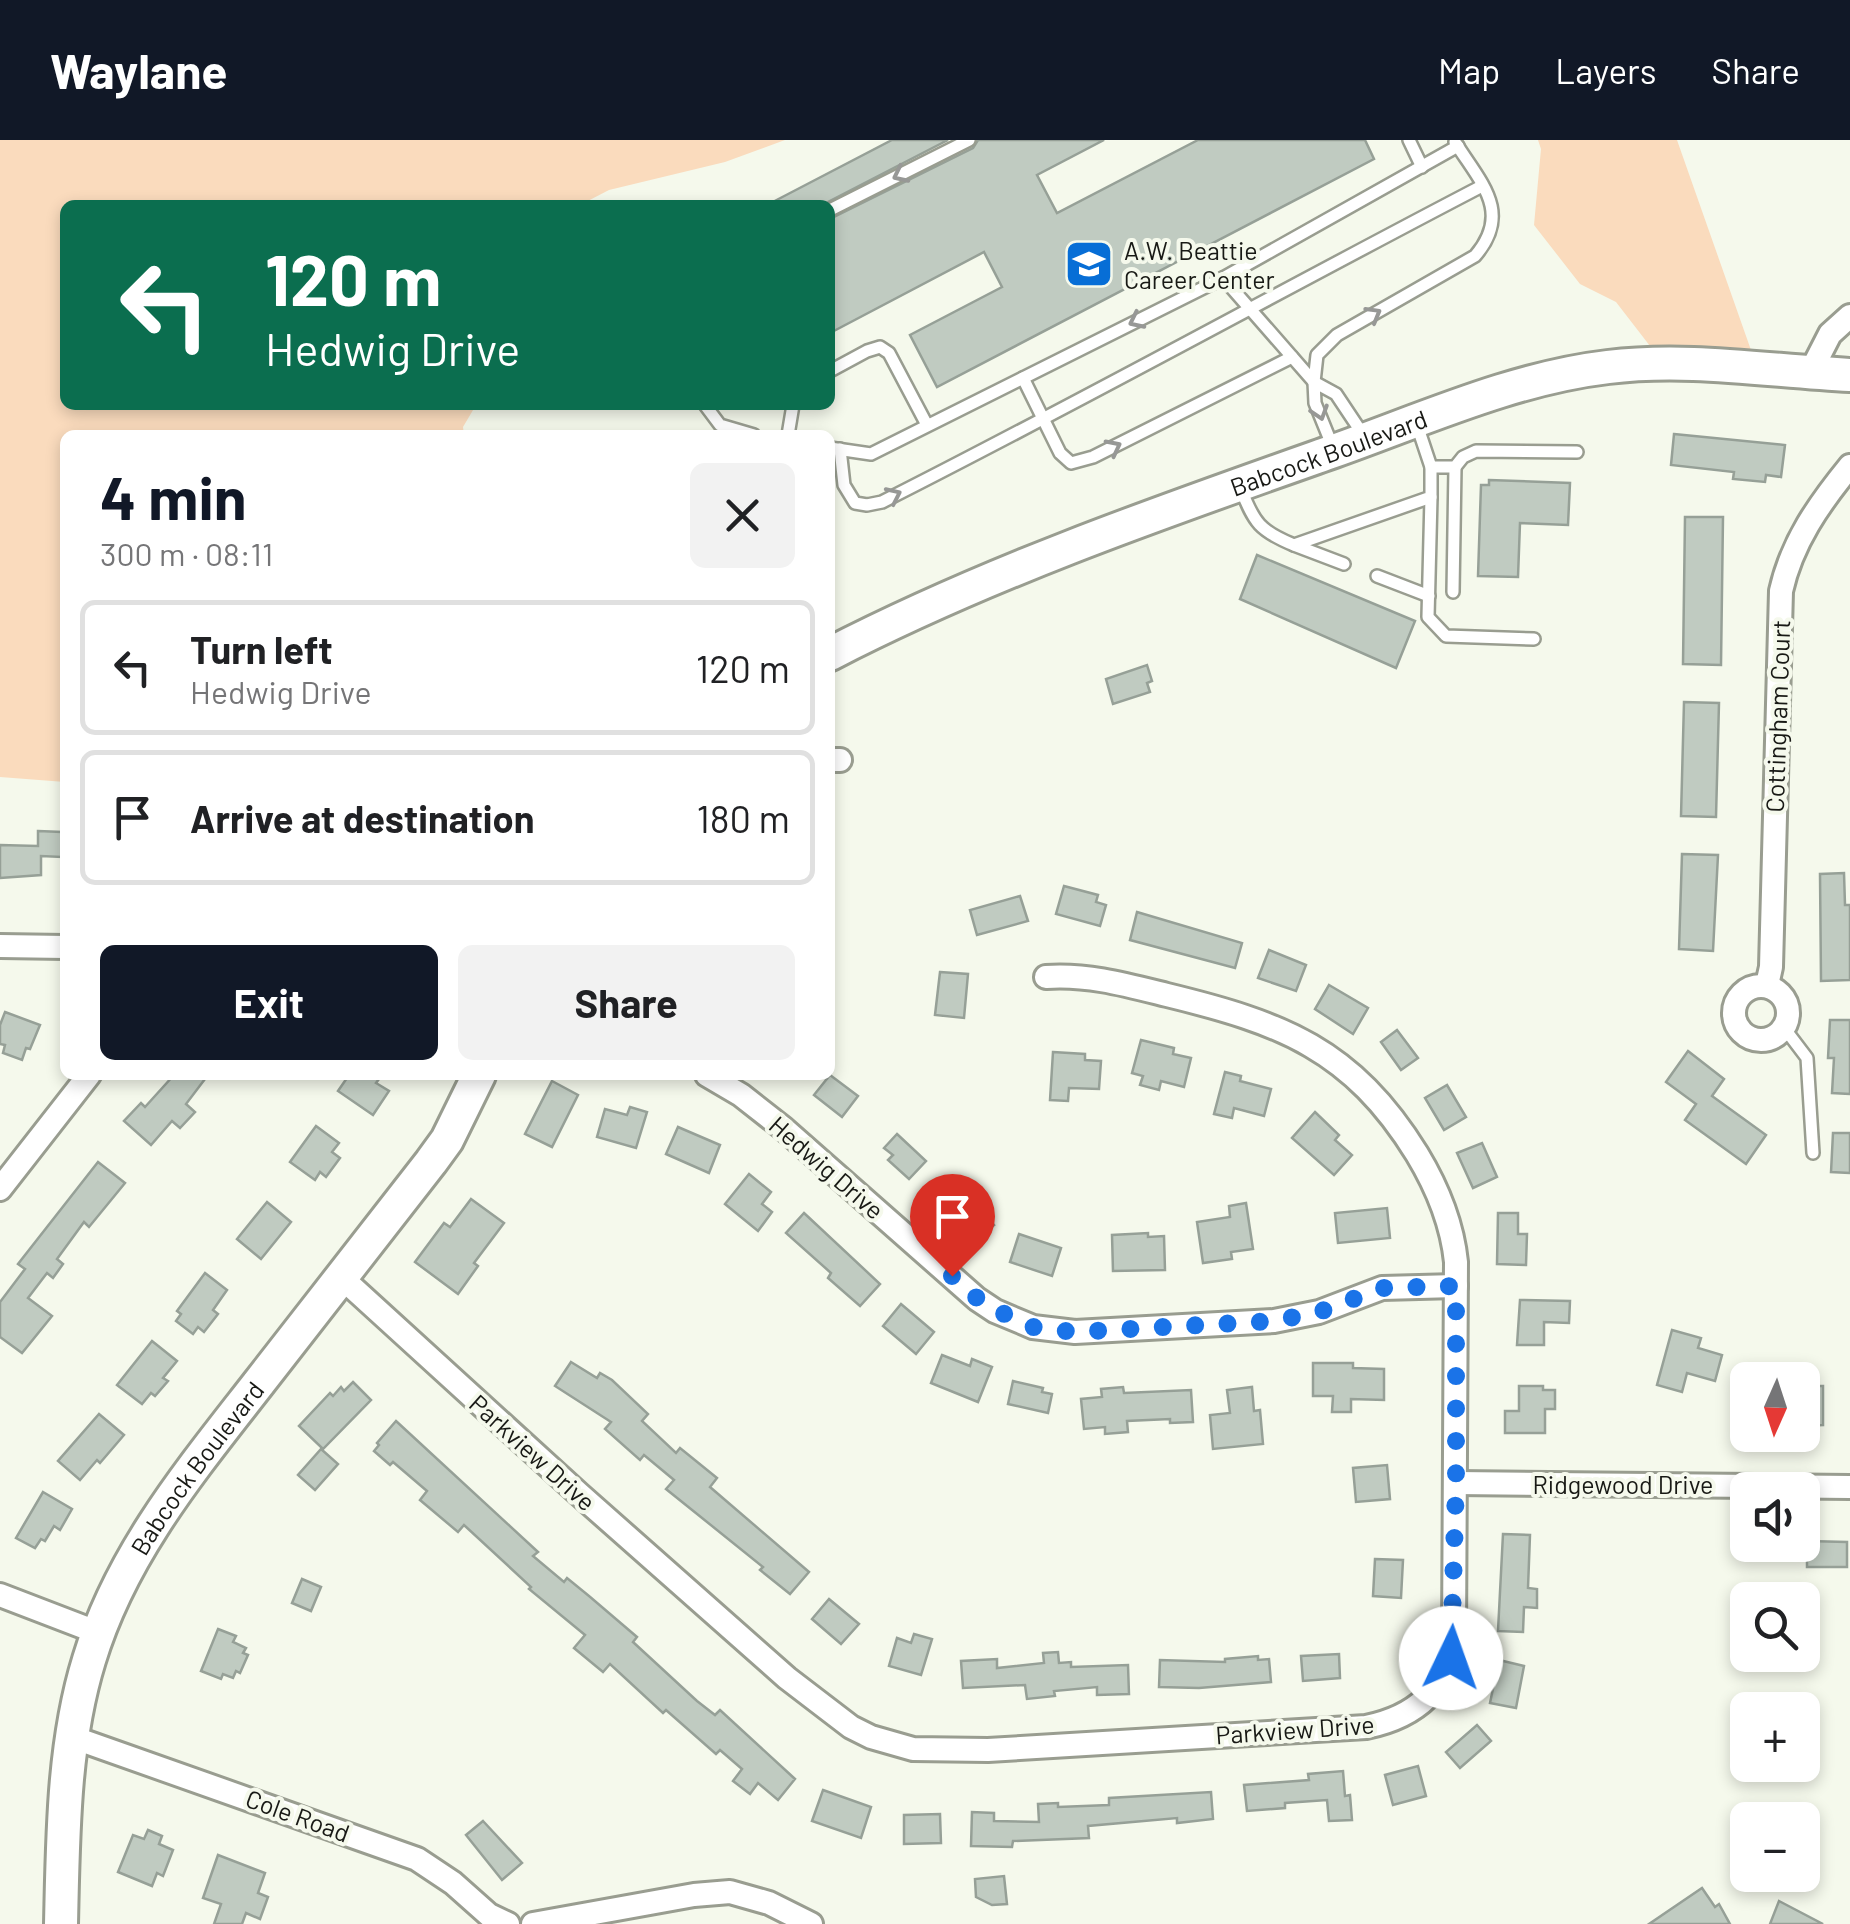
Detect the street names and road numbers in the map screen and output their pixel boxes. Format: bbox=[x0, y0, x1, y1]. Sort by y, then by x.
street label: Babcock Boulevard bbox=[1226, 403, 1431, 502]
street label: Cottingham Court bbox=[1759, 619, 1795, 813]
street label: Hedwig Drive bbox=[764, 1109, 890, 1225]
street label: Babcock Boulevard bbox=[124, 1375, 270, 1560]
street label: Parkview Drive bbox=[464, 1388, 602, 1516]
street label: Ridgewood Drive bbox=[1533, 1469, 1713, 1499]
street label: Parkview Drive bbox=[1215, 1708, 1375, 1750]
street label: Cole Road bbox=[242, 1782, 354, 1848]

